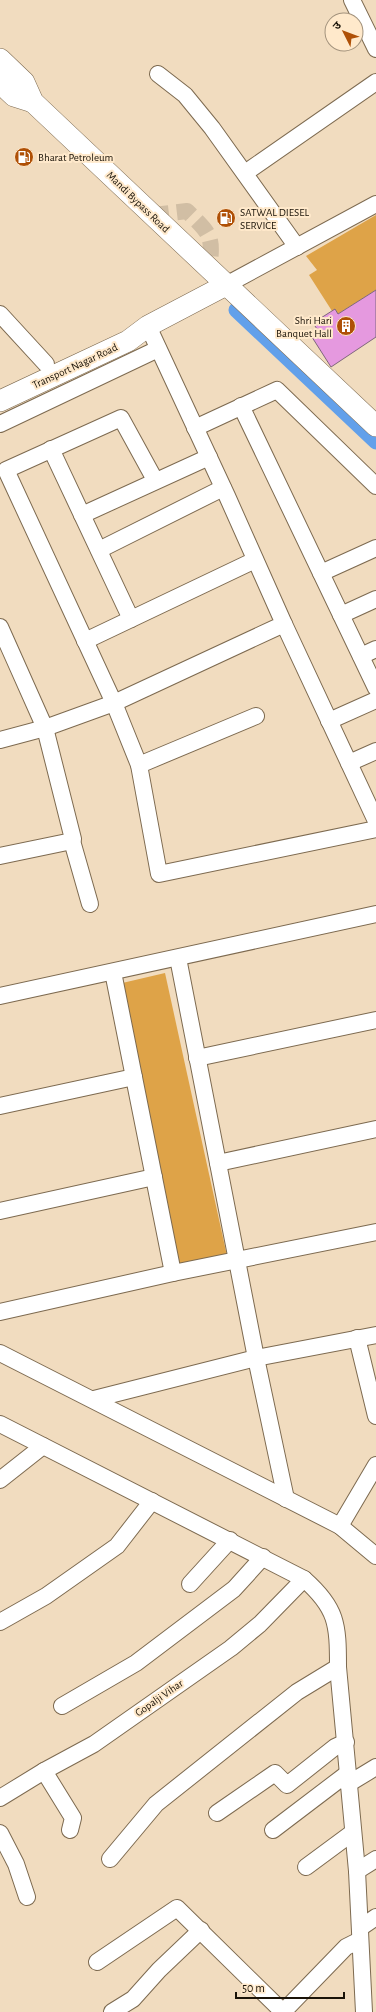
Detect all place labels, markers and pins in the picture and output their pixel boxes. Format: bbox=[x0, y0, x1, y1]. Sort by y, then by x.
fuel station icon: Bharat Petroleum bbox=[13, 146, 35, 168]
place label: Bharat Petroleum bbox=[38, 152, 114, 163]
fuel station icon: SATWAL DIESEL SERVICE bbox=[215, 207, 237, 229]
place label: SATWAL DIESEL SERVICE bbox=[240, 207, 310, 231]
place label: Shri Hari Banquet Hall bbox=[276, 315, 332, 339]
building icon: Shri Hari Banquet Hall bbox=[335, 315, 357, 337]

